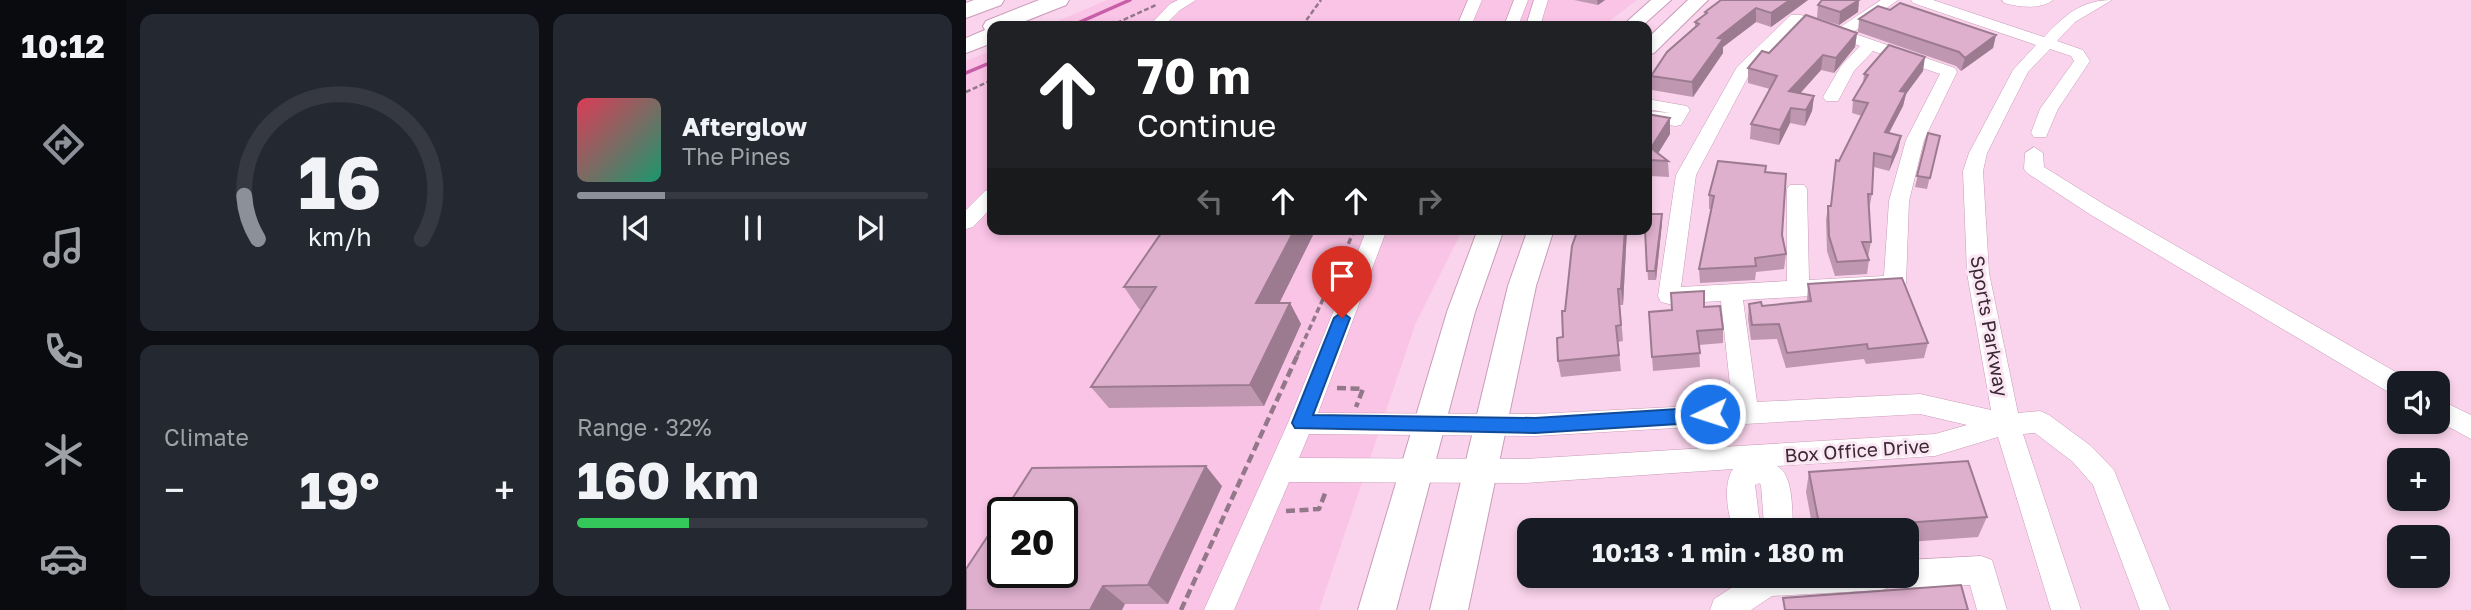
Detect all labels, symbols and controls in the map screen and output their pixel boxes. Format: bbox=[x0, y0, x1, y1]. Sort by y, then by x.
text: 10:12 bbox=[21, 27, 105, 65]
text: 70 m bbox=[1137, 46, 1251, 105]
icon: ahead bbox=[1022, 49, 1113, 140]
text: Continue bbox=[1137, 106, 1276, 144]
text: Afterglow bbox=[682, 111, 807, 142]
icon: directions bbox=[39, 120, 88, 169]
text: 16 bbox=[298, 138, 381, 225]
text: The Pines bbox=[682, 142, 790, 170]
icon: left bbox=[1191, 182, 1229, 220]
icon: ahead bbox=[1264, 182, 1302, 220]
icon: ahead bbox=[1337, 182, 1375, 220]
icon: right bbox=[1410, 182, 1448, 220]
icon: previous bbox=[617, 209, 655, 247]
icon: pause bbox=[734, 209, 772, 247]
icon: next bbox=[851, 209, 889, 247]
text: km/h bbox=[308, 221, 371, 252]
icon: music bbox=[39, 223, 88, 272]
pin bbox=[1312, 246, 1372, 318]
street label: Sports Parkway bbox=[1966, 254, 2014, 399]
icon: arrive bbox=[1323, 257, 1361, 295]
icon: phone bbox=[39, 327, 88, 376]
map controls bbox=[2387, 371, 2450, 588]
button: sound bbox=[2387, 371, 2450, 434]
position arrow bbox=[1673, 377, 1747, 451]
text: Range · 32% bbox=[577, 413, 712, 441]
text: Climate bbox=[164, 423, 249, 451]
icon: climate bbox=[39, 430, 88, 479]
street label: Box Office Drive bbox=[1784, 433, 1930, 467]
text: 160 km bbox=[577, 448, 759, 510]
button: + bbox=[2387, 448, 2450, 511]
text: 19° bbox=[299, 458, 380, 520]
text: − bbox=[164, 467, 185, 512]
text: + bbox=[494, 467, 515, 512]
speed limit sign: 20 bbox=[987, 497, 1078, 588]
button: − bbox=[2387, 525, 2450, 588]
icon: car bbox=[39, 534, 88, 583]
text: 10:13 · 1 min · 180 m bbox=[1592, 537, 1844, 568]

